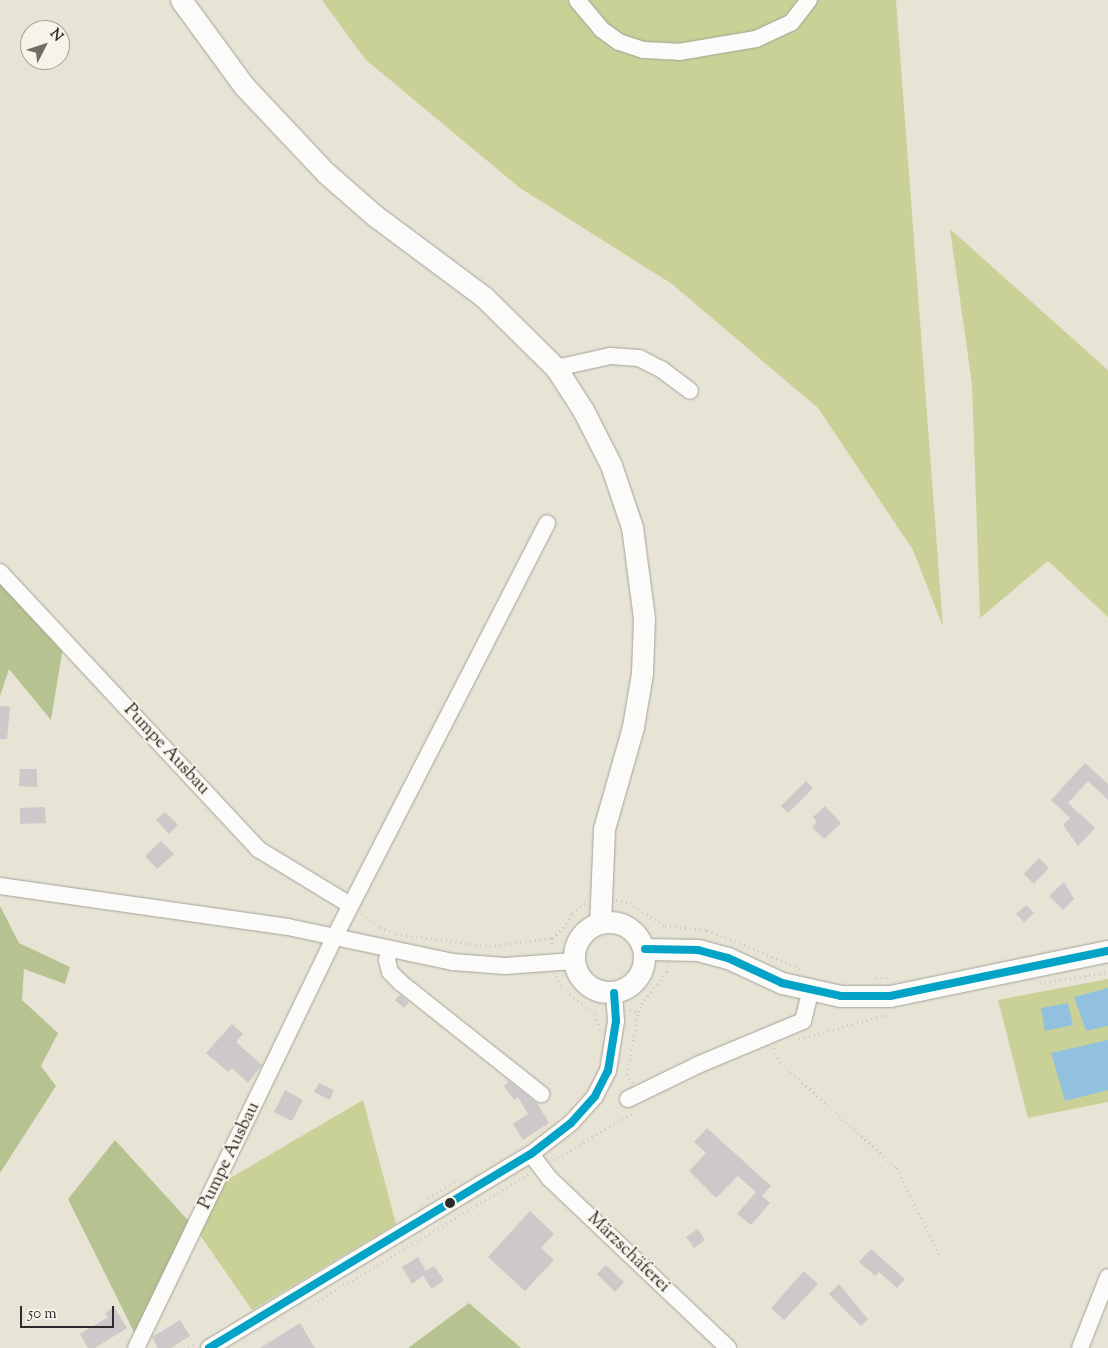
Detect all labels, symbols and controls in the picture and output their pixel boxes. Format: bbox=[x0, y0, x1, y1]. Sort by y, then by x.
north arrow bbox=[20, 20, 70, 70]
text: N bbox=[44, 25, 67, 47]
street label: Pumpe Ausbau bbox=[118, 700, 214, 800]
street label: Pumpe Ausbau bbox=[195, 1099, 265, 1213]
unlabelled marker bbox=[445, 1198, 455, 1208]
street label: Märzschäferei bbox=[582, 1208, 674, 1298]
scale bar bbox=[22, 1296, 116, 1328]
text: 50 m bbox=[28, 1304, 57, 1325]

